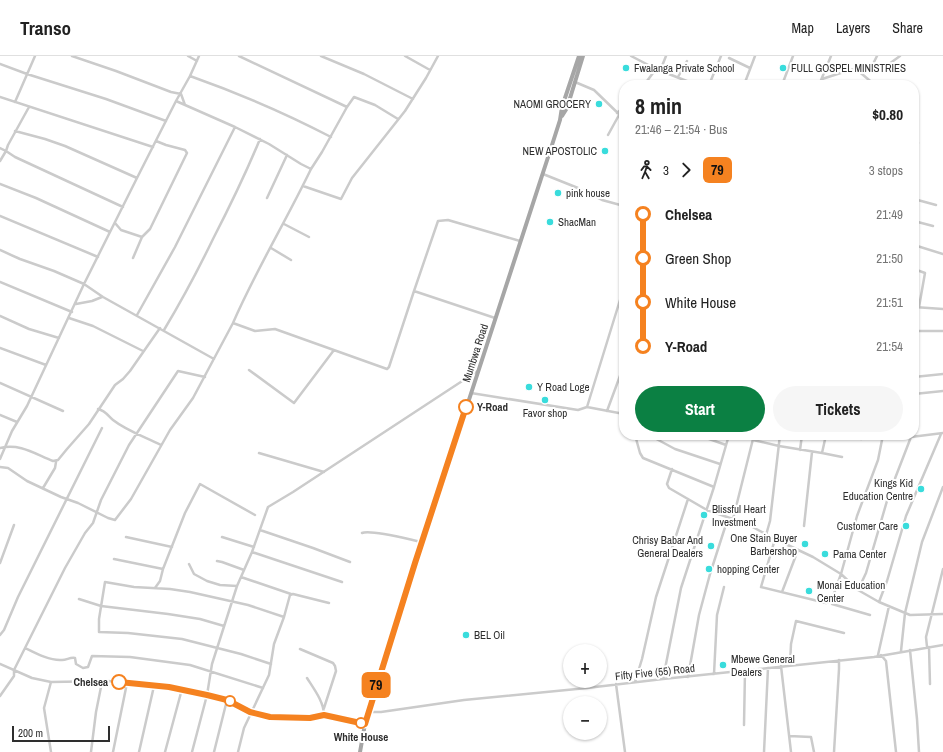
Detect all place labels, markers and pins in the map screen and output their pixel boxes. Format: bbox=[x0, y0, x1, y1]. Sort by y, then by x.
place label: Fwalanga Private School bbox=[634, 61, 734, 75]
place label: FULL GOSPEL MINISTRIES bbox=[791, 61, 906, 75]
marker: Fwalanga Private School bbox=[621, 63, 631, 73]
marker: FULL GOSPEL MINISTRIES bbox=[778, 63, 788, 73]
place label: NAOMI GROCERY bbox=[513, 97, 591, 111]
marker: NAOMI GROCERY bbox=[594, 99, 604, 109]
place label: NEW APOSTOLIC bbox=[522, 144, 597, 158]
marker: NEW APOSTOLIC bbox=[600, 146, 610, 156]
place label: pink house bbox=[566, 186, 610, 200]
marker: pink house bbox=[553, 188, 563, 198]
place label: ShacMan bbox=[558, 215, 596, 229]
marker: ShacMan bbox=[545, 217, 555, 227]
place label: Y Road Loge bbox=[537, 380, 590, 394]
marker: Y Road Loge bbox=[524, 382, 534, 392]
marker: Favor shop bbox=[540, 395, 550, 405]
marker: Y-Road bbox=[458, 399, 474, 415]
place label: Y-Road bbox=[477, 400, 508, 414]
place label: Favor shop bbox=[523, 406, 567, 420]
place label: Kings Kid Education Centre bbox=[843, 476, 913, 503]
marker: Kings Kid Education Centre bbox=[916, 484, 926, 494]
place label: Blissful Heart Investment bbox=[712, 502, 766, 529]
marker: Blissful Heart Investment bbox=[699, 510, 709, 520]
place label: Customer Care bbox=[837, 519, 898, 533]
marker: Customer Care bbox=[901, 521, 911, 531]
place label: One Stain Buyer Barbershop bbox=[730, 531, 797, 558]
place label: Chrisy Babar And General Dealers bbox=[632, 533, 703, 560]
marker: One Stain Buyer Barbershop bbox=[800, 539, 810, 549]
marker: Chrisy Babar And General Dealers bbox=[706, 541, 716, 551]
place label: Pama Center bbox=[833, 547, 886, 561]
marker: Pama Center bbox=[820, 549, 830, 559]
place label: hopping Center bbox=[717, 562, 779, 576]
marker: hopping Center bbox=[704, 564, 714, 574]
place label: Monai Education Center bbox=[817, 578, 885, 605]
marker: Monai Education Center bbox=[804, 586, 814, 596]
place label: BEL Oil bbox=[474, 628, 505, 642]
marker: BEL Oil bbox=[461, 630, 471, 640]
place label: Mbewe General Dealers bbox=[731, 652, 795, 679]
marker: Mbewe General Dealers bbox=[718, 660, 728, 670]
marker: Chelsea bbox=[111, 674, 127, 690]
place label: Chelsea bbox=[73, 675, 108, 689]
unlabelled marker bbox=[224, 695, 236, 707]
marker: White House bbox=[355, 717, 367, 729]
place label: White House bbox=[334, 730, 388, 744]

